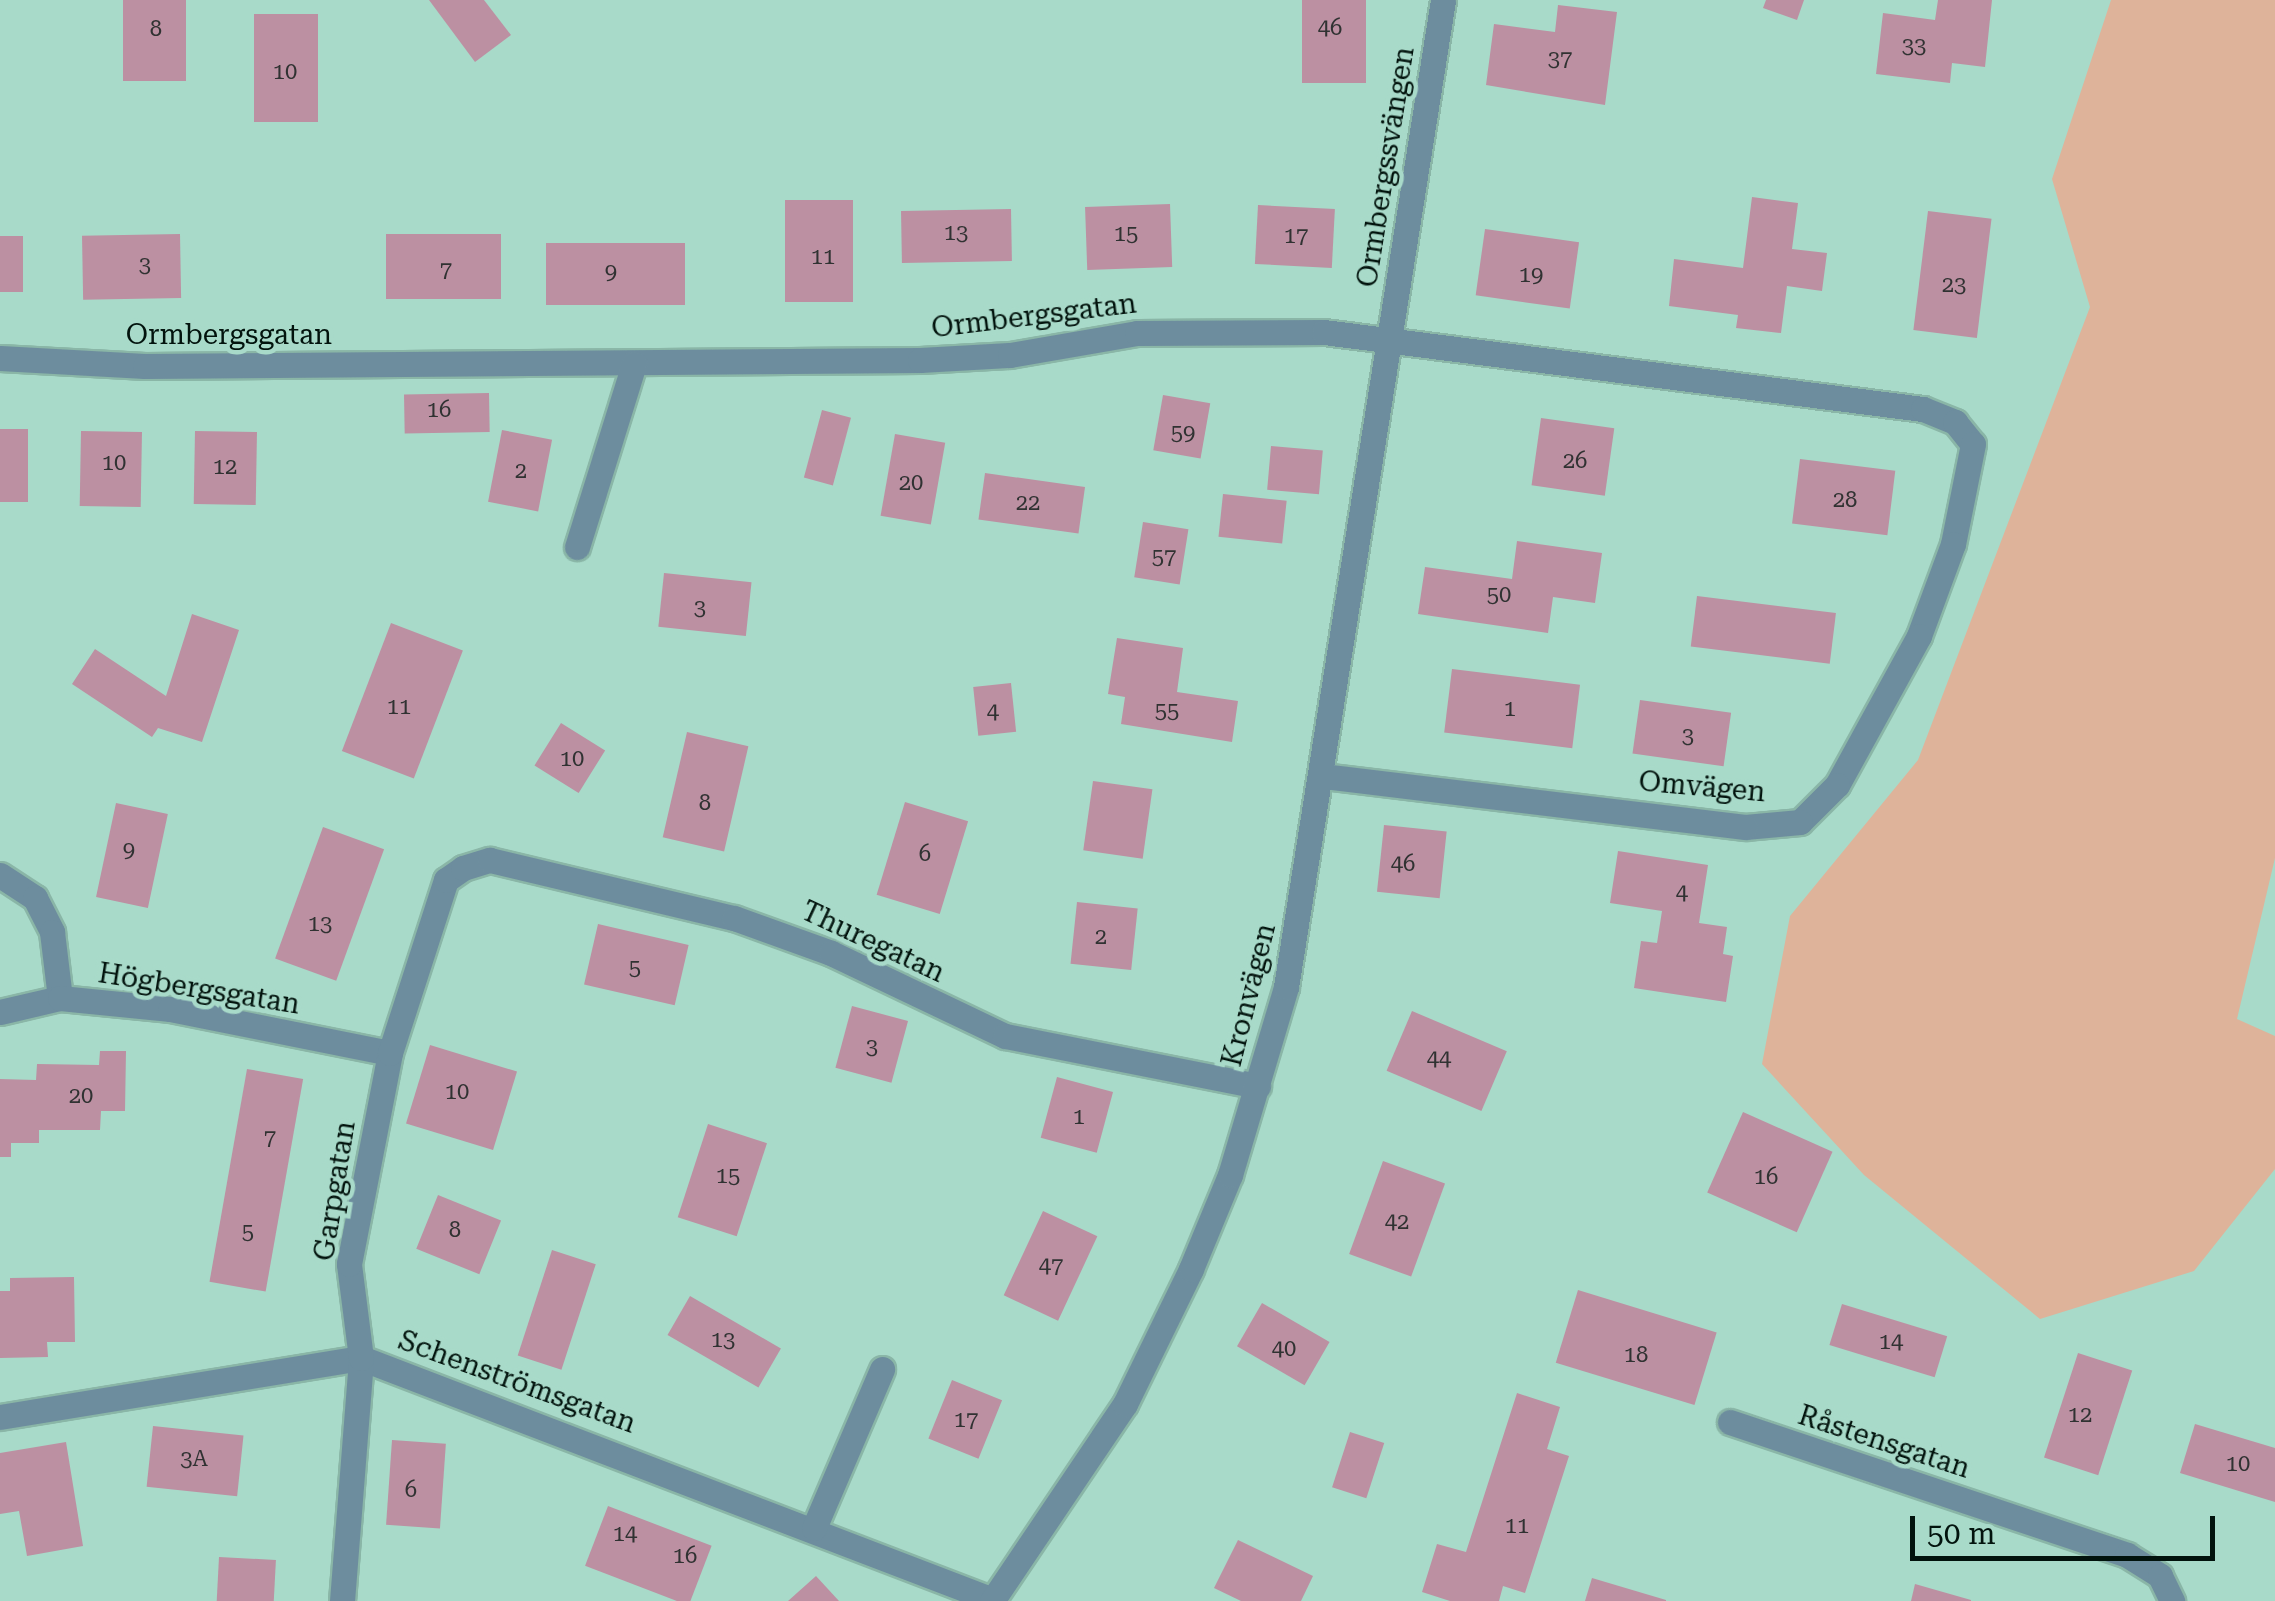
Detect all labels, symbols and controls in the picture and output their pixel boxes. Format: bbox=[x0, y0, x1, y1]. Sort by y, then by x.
house number: 46 bbox=[1318, 15, 1342, 41]
house number: 8 bbox=[150, 16, 162, 42]
house number: 33 bbox=[1902, 33, 1926, 59]
street label: Ormbergssvängen bbox=[1350, 44, 1422, 290]
house number: 37 bbox=[1548, 46, 1572, 72]
house number: 10 bbox=[273, 59, 297, 85]
house number: 13 bbox=[944, 220, 968, 246]
house number: 15 bbox=[1114, 221, 1138, 247]
house number: 17 bbox=[1284, 223, 1308, 249]
house number: 11 bbox=[811, 244, 835, 270]
house number: 3 bbox=[139, 252, 151, 278]
house number: 7 bbox=[440, 257, 452, 283]
house number: 9 bbox=[605, 259, 617, 285]
house number: 19 bbox=[1519, 262, 1543, 288]
house number: 23 bbox=[1942, 272, 1966, 298]
street label: Ormbergsgatan bbox=[930, 287, 1138, 345]
street label: Ormbergsgatan bbox=[126, 318, 332, 352]
house number: 16 bbox=[427, 397, 451, 423]
house number: 59 bbox=[1171, 420, 1195, 446]
house number: 26 bbox=[1563, 448, 1587, 474]
house number: 10 bbox=[102, 450, 126, 476]
house number: 12 bbox=[213, 454, 237, 480]
house number: 2 bbox=[515, 458, 527, 484]
house number: 20 bbox=[899, 470, 923, 496]
house number: 28 bbox=[1833, 487, 1857, 513]
house number: 22 bbox=[1016, 490, 1040, 516]
house number: 57 bbox=[1152, 544, 1176, 570]
house number: 50 bbox=[1487, 582, 1511, 608]
house number: 3 bbox=[694, 595, 706, 621]
house number: 11 bbox=[387, 694, 411, 720]
house number: 1 bbox=[1504, 696, 1516, 722]
house number: 55 bbox=[1155, 698, 1179, 724]
house number: 4 bbox=[987, 699, 999, 725]
house number: 3 bbox=[1682, 723, 1694, 749]
house number: 10 bbox=[560, 746, 584, 772]
street label: Omvägen bbox=[1637, 765, 1767, 809]
house number: 8 bbox=[699, 790, 711, 816]
house number: 9 bbox=[123, 837, 135, 863]
house number: 6 bbox=[919, 841, 931, 867]
house number: 46 bbox=[1391, 851, 1415, 877]
house number: 4 bbox=[1676, 880, 1688, 906]
street label: Thuregatan bbox=[796, 894, 950, 990]
house number: 13 bbox=[308, 911, 332, 937]
street label: Kronvägen bbox=[1215, 920, 1283, 1070]
house number: 2 bbox=[1095, 924, 1107, 950]
house number: 5 bbox=[629, 955, 641, 981]
street label: Högbergsgatan bbox=[96, 956, 302, 1022]
house number: 3 bbox=[866, 1034, 878, 1060]
house number: 44 bbox=[1427, 1046, 1451, 1072]
house number: 10 bbox=[445, 1079, 469, 1105]
house number: 20 bbox=[69, 1083, 93, 1109]
house number: 1 bbox=[1073, 1104, 1085, 1130]
street label: Garpgatan bbox=[307, 1119, 363, 1263]
house number: 7 bbox=[264, 1125, 276, 1151]
house number: 15 bbox=[716, 1163, 740, 1189]
house number: 16 bbox=[1754, 1164, 1778, 1190]
house number: 42 bbox=[1385, 1209, 1409, 1235]
house number: 8 bbox=[449, 1217, 461, 1243]
house number: 5 bbox=[242, 1219, 254, 1245]
house number: 47 bbox=[1039, 1253, 1063, 1279]
street label: Schenströmsgatan bbox=[394, 1323, 640, 1441]
house number: 13 bbox=[711, 1327, 735, 1353]
house number: 14 bbox=[1879, 1329, 1903, 1355]
house number: 40 bbox=[1272, 1336, 1296, 1362]
house number: 18 bbox=[1624, 1342, 1648, 1368]
street label: Råstensgatan bbox=[1794, 1398, 1974, 1486]
house number: 12 bbox=[2068, 1402, 2092, 1428]
house number: 17 bbox=[954, 1407, 978, 1433]
house number: 3A bbox=[180, 1446, 208, 1472]
house number: 10 bbox=[2226, 1451, 2250, 1477]
house number: 6 bbox=[405, 1477, 417, 1503]
scale bar bbox=[1915, 1496, 2220, 1558]
house number: 11 bbox=[1505, 1513, 1529, 1539]
text: 50 m bbox=[1927, 1516, 1996, 1551]
house number: 14 bbox=[613, 1521, 637, 1547]
house number: 16 bbox=[673, 1543, 697, 1569]

